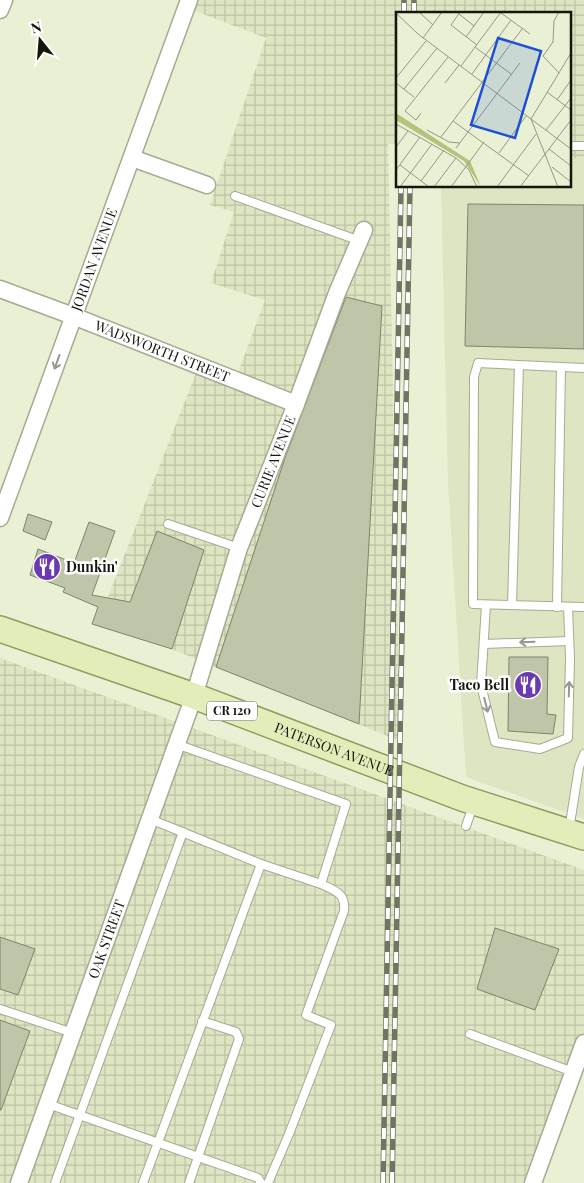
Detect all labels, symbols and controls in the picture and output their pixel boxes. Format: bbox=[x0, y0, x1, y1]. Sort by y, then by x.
inset map bbox=[396, 12, 572, 188]
north arrow bbox=[15, 15, 65, 65]
text: N bbox=[28, 17, 44, 38]
street label: JORDAN AVENUE bbox=[66, 205, 121, 315]
street label: WADSWORTH STREET bbox=[91, 315, 233, 386]
one-way arrow bbox=[52, 354, 61, 369]
street label: CURIE AVENUE bbox=[246, 412, 300, 511]
restaurant icon: Dunkin' bbox=[32, 552, 62, 582]
place label: Dunkin' bbox=[66, 557, 118, 576]
one-way arrow bbox=[519, 638, 535, 647]
restaurant icon: Taco Bell bbox=[513, 670, 543, 700]
place label: Taco Bell bbox=[449, 675, 510, 694]
one-way arrow bbox=[564, 681, 574, 697]
one-way arrow bbox=[482, 697, 491, 713]
road number: CR 120 bbox=[207, 701, 257, 720]
street label: PATERSON AVENUE bbox=[272, 717, 397, 780]
street label: OAK STREET bbox=[83, 897, 129, 981]

